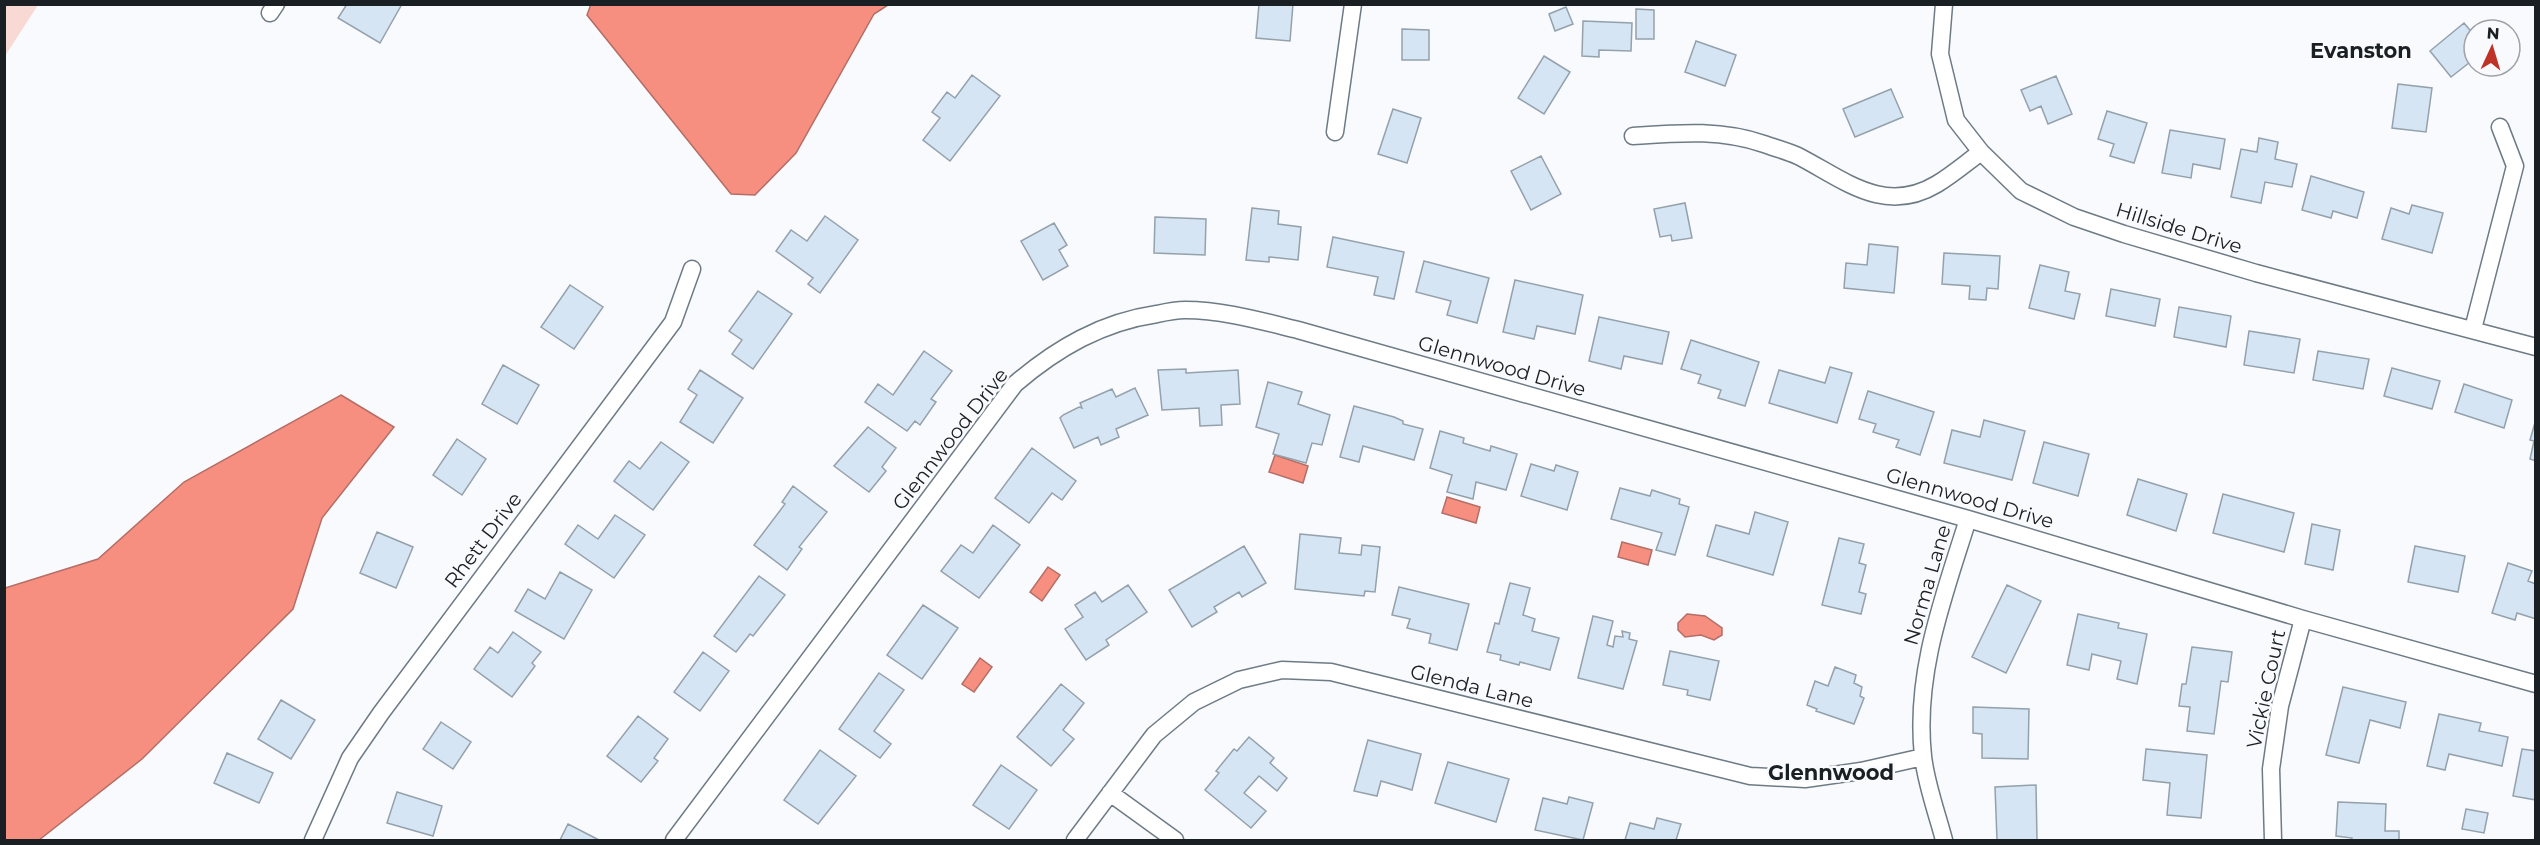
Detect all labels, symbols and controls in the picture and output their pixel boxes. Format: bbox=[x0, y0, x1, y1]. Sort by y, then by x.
north arrow bbox=[2462, 18, 2522, 78]
text: N bbox=[2486, 24, 2500, 43]
district label: Evanston bbox=[2310, 38, 2412, 63]
street label: Hillside Drive bbox=[2113, 197, 2245, 259]
street label: Glennwood Drive bbox=[1415, 331, 1589, 401]
street label: Glennwood Drive bbox=[887, 363, 1013, 515]
street label: Glennwood Drive bbox=[1883, 463, 2057, 533]
street label: Rhett Drive bbox=[439, 487, 527, 593]
street label: Norma Lane bbox=[1898, 522, 1956, 648]
street label: Vickie Court bbox=[2242, 627, 2290, 751]
street label: Glenda Lane bbox=[1408, 659, 1536, 713]
district label: Glennwood bbox=[1768, 760, 1894, 785]

